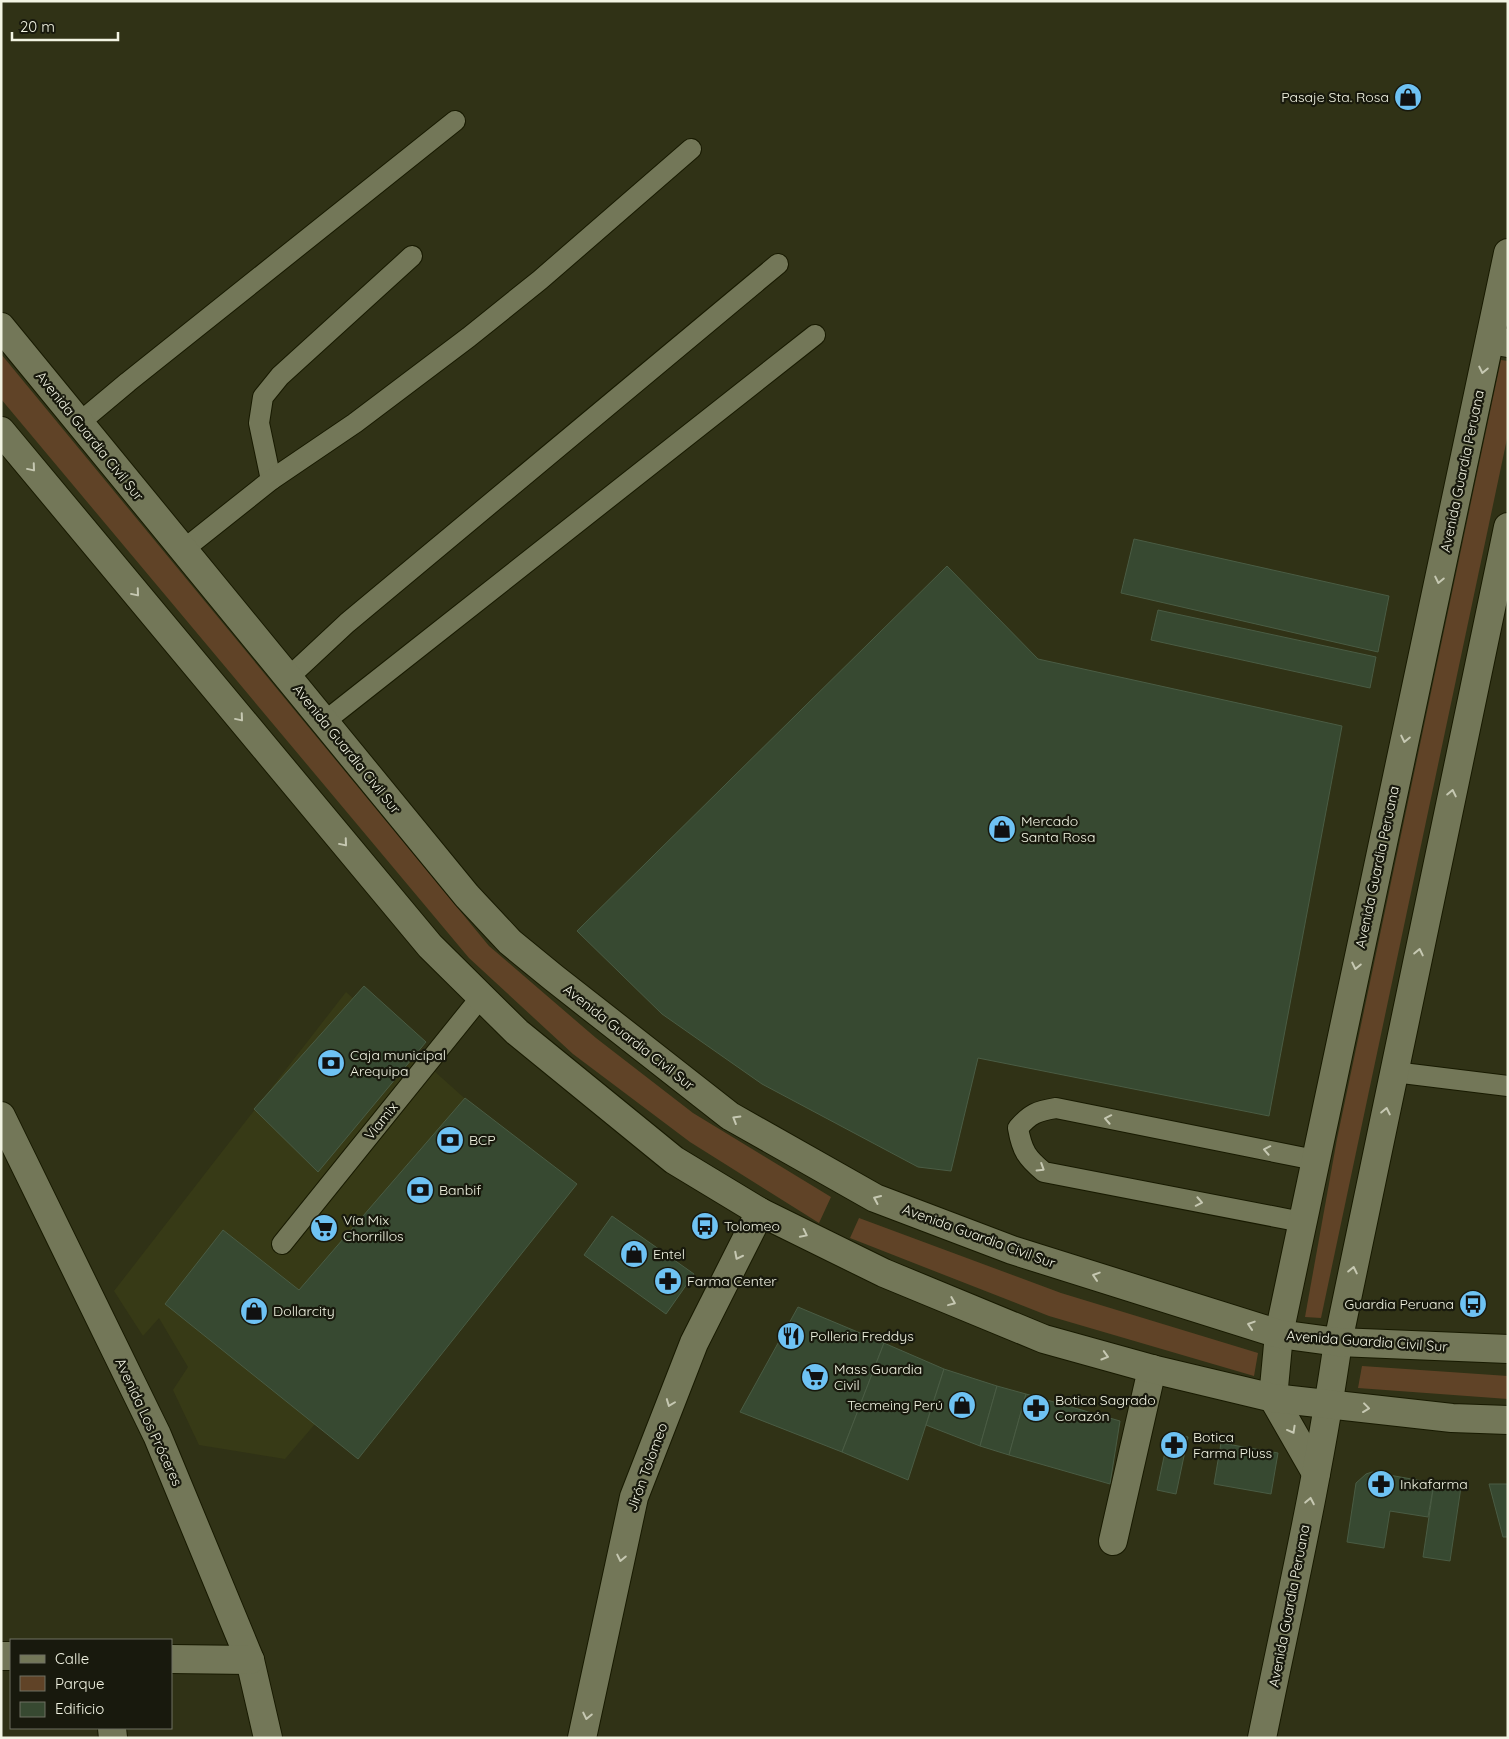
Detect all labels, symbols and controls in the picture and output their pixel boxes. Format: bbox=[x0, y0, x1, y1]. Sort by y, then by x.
scale bar bbox=[12, 10, 119, 42]
text: 20 m bbox=[20, 17, 55, 36]
shop icon: Pasaje Sta. Rosa bbox=[1393, 82, 1423, 112]
place label: Pasaje Sta. Rosa bbox=[1281, 88, 1389, 106]
one-way arrow bbox=[1479, 365, 1489, 374]
street label: Avenida Guardia Civil Sur bbox=[32, 368, 148, 505]
street label: Avenida Guardia Peruana bbox=[1436, 388, 1488, 554]
one-way arrow bbox=[27, 462, 35, 471]
one-way arrow bbox=[1434, 575, 1444, 584]
one-way arrow bbox=[131, 587, 139, 596]
street label: Avenida Guardia Civil Sur bbox=[289, 681, 405, 818]
one-way arrow bbox=[235, 712, 243, 721]
one-way arrow bbox=[1400, 734, 1410, 743]
street label: Avenida Guardia Peruana bbox=[1351, 784, 1403, 950]
one-way arrow bbox=[1447, 788, 1457, 797]
place label: Mercado Santa Rosa bbox=[1021, 812, 1095, 846]
shop icon: Mercado Santa Rosa bbox=[987, 814, 1017, 844]
one-way arrow bbox=[339, 837, 348, 846]
one-way arrow bbox=[1413, 947, 1424, 956]
one-way arrow bbox=[1352, 962, 1362, 971]
street label: Avenida Guardia Civil Sur bbox=[560, 980, 699, 1094]
place label: Caja municipal Arequipa bbox=[350, 1046, 446, 1080]
bank icon: Caja municipal Arequipa bbox=[316, 1048, 346, 1078]
street label: Viamix bbox=[360, 1098, 402, 1144]
one-way arrow bbox=[1380, 1106, 1391, 1115]
one-way arrow bbox=[1104, 1114, 1113, 1124]
one-way arrow bbox=[732, 1115, 741, 1125]
bank icon: BCP bbox=[435, 1125, 465, 1155]
place label: BCP bbox=[469, 1131, 496, 1149]
one-way arrow bbox=[1263, 1146, 1272, 1156]
one-way arrow bbox=[1036, 1161, 1045, 1171]
bank icon: Banbif bbox=[405, 1175, 435, 1205]
place label: Banbif bbox=[439, 1181, 481, 1199]
one-way arrow bbox=[873, 1194, 882, 1205]
one-way arrow bbox=[1195, 1197, 1204, 1207]
street label: Avenida Guardia Civil Sur bbox=[900, 1200, 1059, 1272]
place label: Vía Mix Chorrillos bbox=[343, 1211, 404, 1245]
bus stop icon: Tolomeo bbox=[690, 1211, 720, 1241]
supermarket icon: Vía Mix Chorrillos bbox=[309, 1213, 339, 1243]
place label: Tolomeo bbox=[724, 1217, 780, 1235]
one-way arrow bbox=[799, 1228, 808, 1238]
shop icon: Entel bbox=[619, 1239, 649, 1269]
place label: Entel bbox=[653, 1245, 685, 1263]
one-way arrow bbox=[734, 1251, 744, 1260]
one-way arrow bbox=[1347, 1265, 1358, 1274]
pharmacy icon: Farma Center bbox=[653, 1266, 683, 1296]
place label: Farma Center bbox=[687, 1272, 777, 1290]
one-way arrow bbox=[1092, 1272, 1101, 1282]
bus stop icon: Guardia Peruana bbox=[1458, 1289, 1488, 1319]
place label: Guardia Peruana bbox=[1344, 1295, 1454, 1313]
shop icon: Dollarcity bbox=[239, 1296, 269, 1326]
one-way arrow bbox=[947, 1296, 955, 1306]
place label: Dollarcity bbox=[273, 1302, 335, 1320]
restaurant icon: Polleria Freddys bbox=[776, 1321, 806, 1351]
one-way arrow bbox=[1247, 1321, 1256, 1331]
street label: Avenida Guardia Civil Sur bbox=[1286, 1326, 1449, 1356]
place label: Polleria Freddys bbox=[810, 1327, 914, 1345]
one-way arrow bbox=[1100, 1350, 1108, 1360]
street label: Avenida Los Próceres bbox=[111, 1355, 187, 1489]
place label: Mass Guardia Civil bbox=[834, 1360, 922, 1394]
supermarket icon: Mass Guardia Civil bbox=[800, 1362, 830, 1392]
shop icon: Tecmeing Perú bbox=[947, 1390, 977, 1420]
place label: Botica Sagrado Corazón bbox=[1055, 1391, 1156, 1425]
pharmacy icon: Botica Sagrado Corazón bbox=[1021, 1393, 1051, 1423]
place label: Tecmeing Perú bbox=[847, 1396, 943, 1414]
one-way arrow bbox=[666, 1399, 676, 1407]
one-way arrow bbox=[1363, 1402, 1371, 1413]
street label: Jirón Tolomeo bbox=[623, 1420, 671, 1514]
one-way arrow bbox=[1285, 1425, 1295, 1434]
place label: Botica Farma Pluss bbox=[1193, 1428, 1272, 1462]
pharmacy icon: Botica Farma Pluss bbox=[1159, 1430, 1189, 1460]
pharmacy icon: Inkafarma bbox=[1366, 1469, 1396, 1499]
place label: Inkafarma bbox=[1400, 1475, 1468, 1493]
one-way arrow bbox=[1305, 1497, 1315, 1506]
street label: Avenida Guardia Peruana bbox=[1264, 1523, 1314, 1689]
one-way arrow bbox=[616, 1553, 627, 1562]
legend bbox=[10, 1639, 172, 1729]
text: Calle bbox=[55, 1649, 89, 1668]
text: Parque bbox=[55, 1674, 105, 1693]
text: Edificio bbox=[55, 1699, 104, 1718]
one-way arrow bbox=[582, 1712, 593, 1721]

